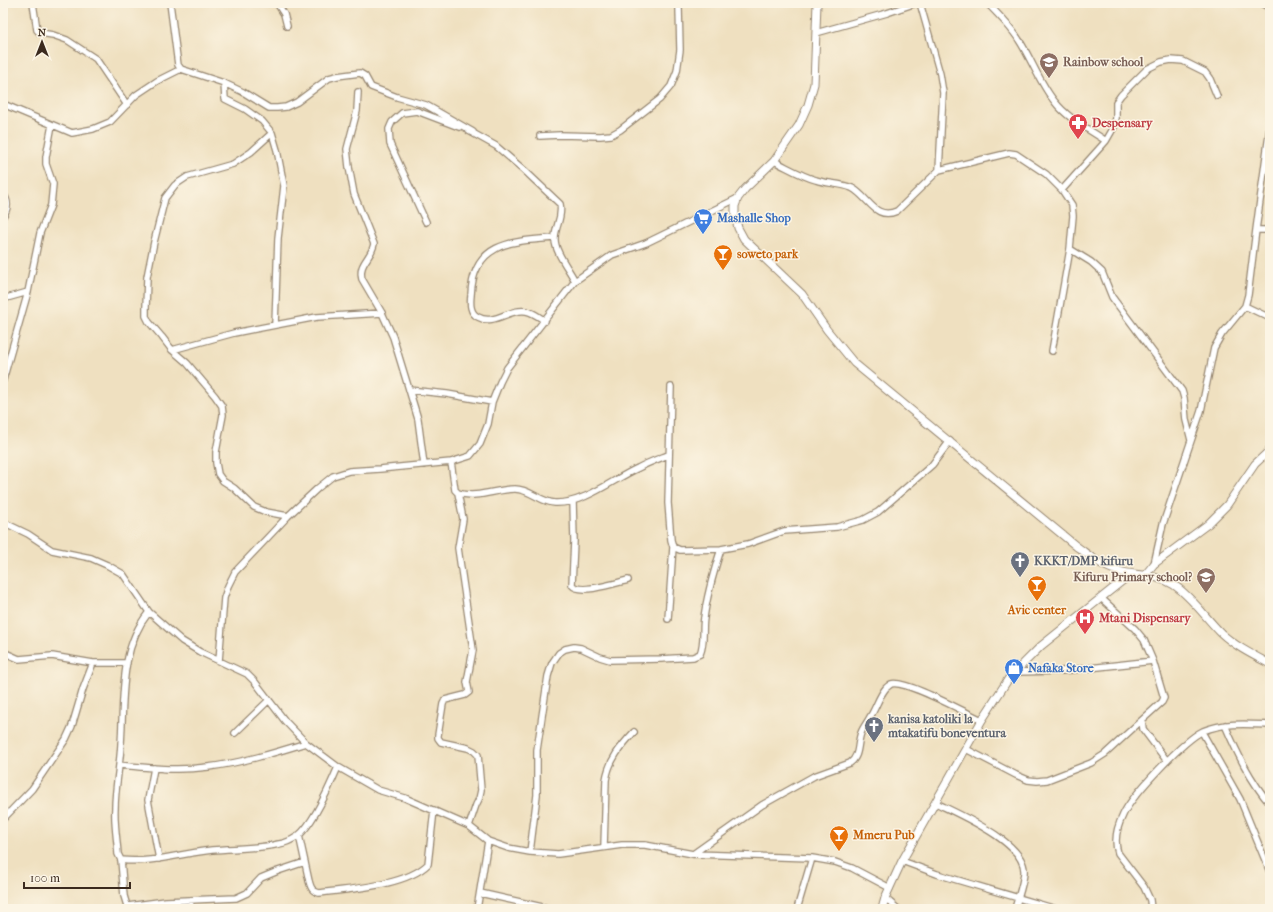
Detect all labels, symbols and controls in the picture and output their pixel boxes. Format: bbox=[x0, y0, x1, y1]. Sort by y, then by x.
north arrow bbox=[22, 22, 62, 62]
text: N bbox=[38, 26, 47, 39]
school or university icon: Rainbow school bbox=[1038, 51, 1060, 79]
place label: Rainbow school bbox=[1063, 55, 1144, 69]
pharmacy icon: Despensary bbox=[1067, 112, 1089, 140]
place label: Despensary bbox=[1092, 116, 1153, 131]
supermarket icon: Mashalle Shop bbox=[692, 207, 714, 235]
place label: Mashalle Shop bbox=[716, 211, 791, 226]
bar icon: soweto park bbox=[712, 243, 734, 271]
place label: soweto park bbox=[737, 247, 799, 262]
church icon: KKKT/DMP kifuru bbox=[1009, 550, 1031, 578]
place label: KKKT/DMP kifuru bbox=[1034, 554, 1133, 568]
school or university icon: Kifuru Primary school? bbox=[1195, 566, 1217, 594]
place label: Kifuru Primary school? bbox=[1073, 570, 1192, 585]
bar icon: Avic center bbox=[1026, 574, 1048, 602]
place label: Avic center bbox=[1007, 603, 1067, 617]
hospital icon: Mtani Dispensary bbox=[1074, 607, 1096, 635]
place label: Mtani Dispensary bbox=[1098, 611, 1191, 626]
shop icon: Nafaka Store bbox=[1003, 657, 1025, 685]
place label: Nafaka Store bbox=[1028, 661, 1094, 675]
place label: kanisa katoliki la mtakatifu boneventura bbox=[887, 712, 1006, 740]
church icon: kanisa katoliki la mtakatifu boneventura bbox=[863, 715, 885, 743]
bar icon: Mmeru Pub bbox=[828, 824, 850, 852]
place label: Mmeru Pub bbox=[852, 828, 915, 842]
scale bar bbox=[24, 864, 130, 890]
text: 100 m bbox=[30, 871, 60, 885]

